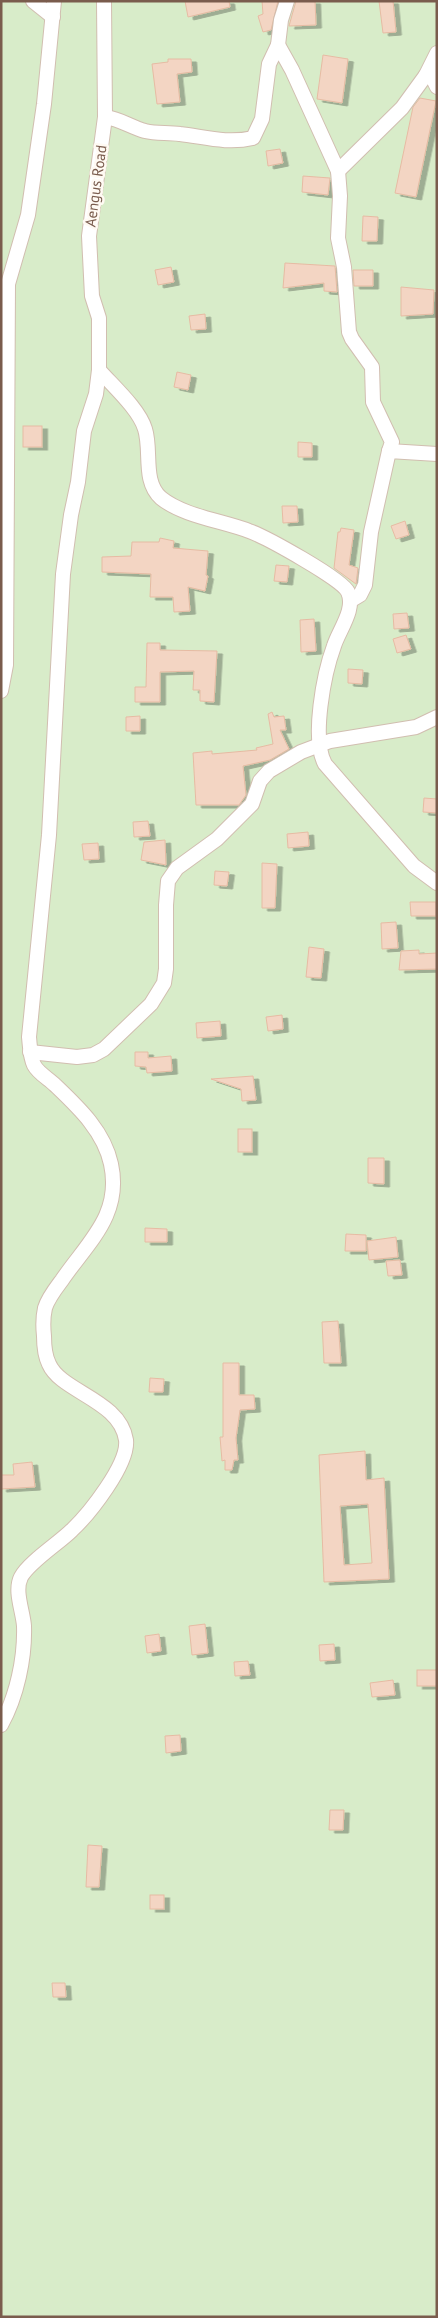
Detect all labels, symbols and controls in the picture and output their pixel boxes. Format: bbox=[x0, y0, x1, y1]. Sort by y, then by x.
street label: Aengus Road bbox=[80, 144, 111, 228]

